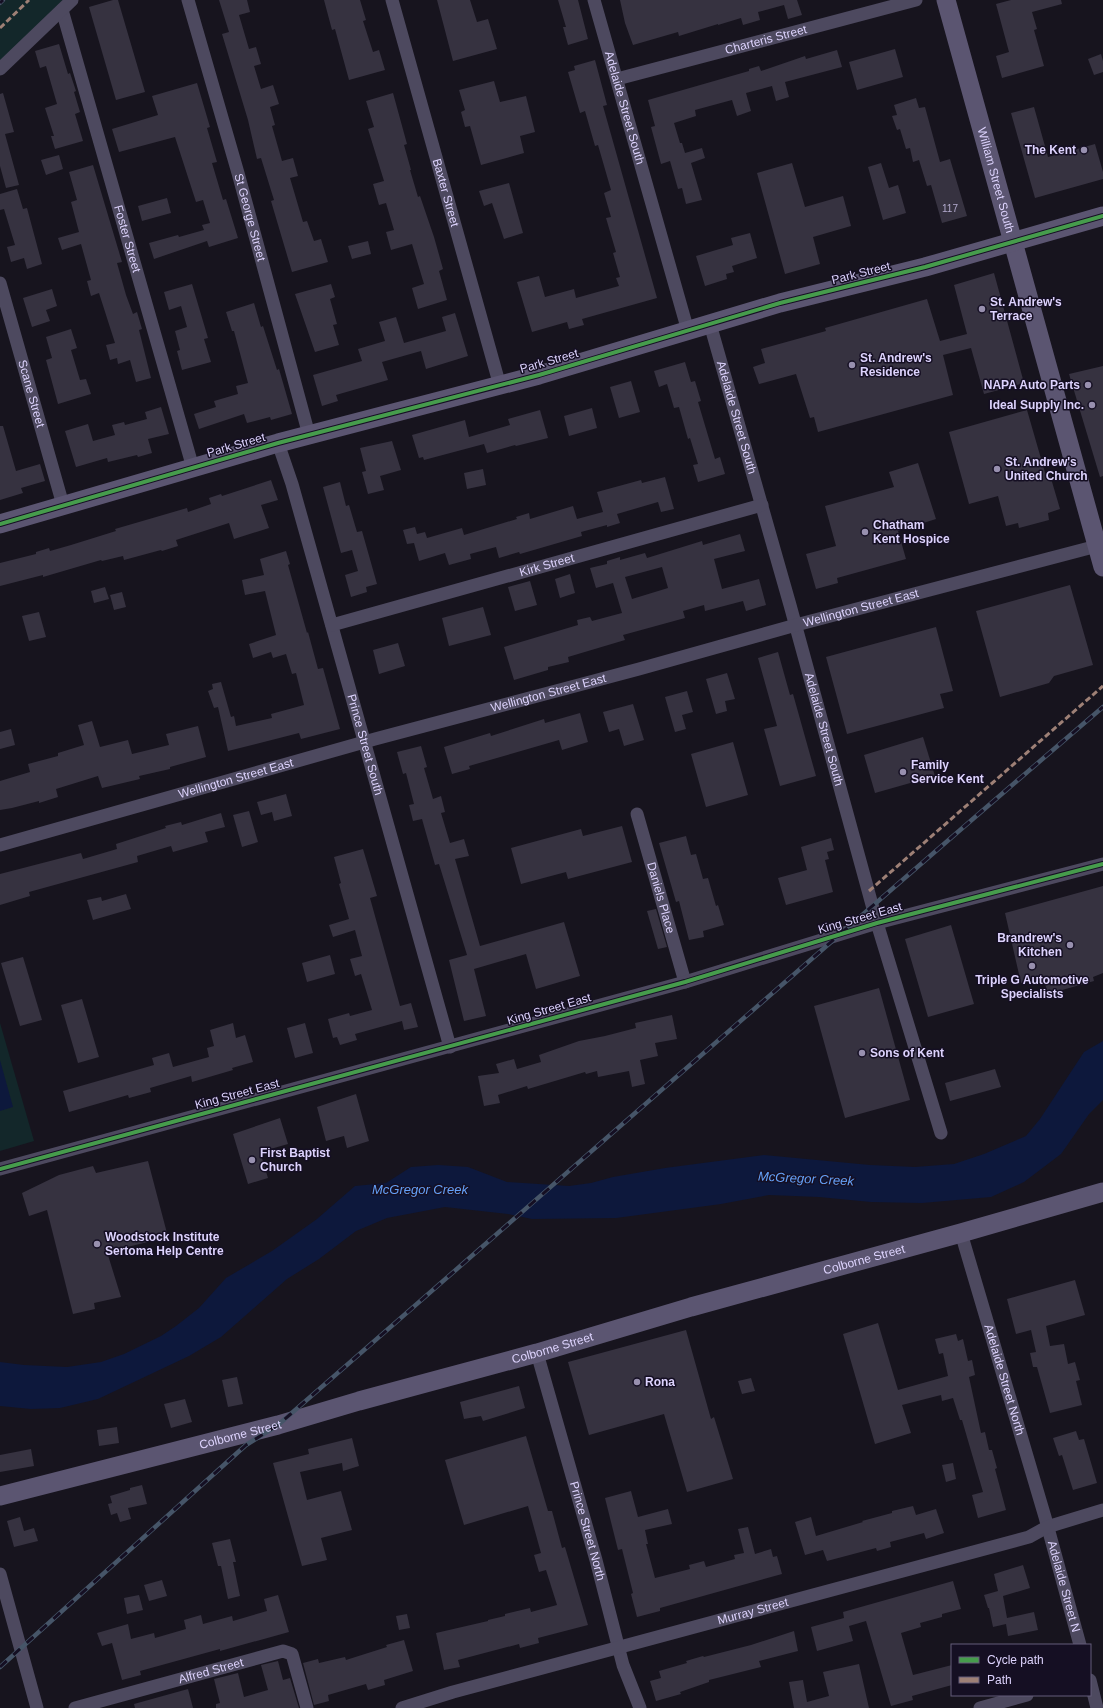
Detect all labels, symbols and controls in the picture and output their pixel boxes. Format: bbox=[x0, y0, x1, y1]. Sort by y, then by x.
street label: Charteris Street bbox=[723, 22, 809, 57]
street label: Adelaide Street South bbox=[602, 50, 647, 166]
street label: William Street South bbox=[975, 126, 1017, 235]
place label: The Kent bbox=[1025, 143, 1076, 157]
marker: The Kent bbox=[1079, 145, 1089, 155]
street label: Baxter Street bbox=[430, 157, 462, 229]
street label: St George Street bbox=[231, 172, 269, 263]
street label: Foster Street bbox=[111, 203, 144, 275]
house number: 117 bbox=[942, 203, 958, 214]
street label: Park Street bbox=[830, 259, 892, 287]
place label: St. Andrew's Terrace bbox=[990, 295, 1062, 323]
marker: St. Andrew's Terrace bbox=[977, 304, 987, 314]
street label: Park Street bbox=[518, 346, 580, 376]
place label: St. Andrew's Residence bbox=[860, 351, 932, 379]
street label: Scane Street bbox=[15, 358, 48, 430]
street label: Adelaide Street South bbox=[714, 359, 759, 475]
marker: St. Andrew's Residence bbox=[847, 360, 857, 370]
place label: NAPA Auto Parts bbox=[984, 378, 1080, 392]
marker: NAPA Auto Parts bbox=[1083, 380, 1093, 390]
place label: Ideal Supply Inc. bbox=[989, 398, 1084, 412]
marker: Ideal Supply Inc. bbox=[1087, 400, 1097, 410]
street label: Park Street bbox=[205, 430, 267, 460]
place label: St. Andrew's United Church bbox=[1005, 455, 1088, 483]
marker: St. Andrew's United Church bbox=[992, 464, 1002, 474]
place label: Chatham Kent Hospice bbox=[873, 518, 950, 546]
marker: Chatham Kent Hospice bbox=[860, 527, 870, 537]
street label: Kirk Street bbox=[518, 551, 576, 579]
street label: Wellington Street East bbox=[802, 586, 921, 630]
street label: Wellington Street East bbox=[489, 671, 608, 715]
street label: Adelaide Street South bbox=[802, 671, 846, 788]
street label: Prince Street South bbox=[344, 693, 386, 797]
street label: Wellington Street East bbox=[177, 755, 295, 801]
place label: Family Service Kent bbox=[911, 758, 984, 786]
marker: Family Service Kent bbox=[898, 767, 908, 777]
street label: Daniels Place bbox=[644, 860, 678, 935]
street label: King Street East bbox=[816, 899, 904, 937]
place label: Brandrew's Kitchen bbox=[997, 931, 1062, 959]
marker: Brandrew's Kitchen bbox=[1065, 940, 1075, 950]
marker: Triple G Automotive Specialists bbox=[1027, 961, 1037, 971]
place label: Triple G Automotive Specialists bbox=[975, 973, 1089, 1001]
street label: King Street East bbox=[505, 990, 593, 1028]
place label: Sons of Kent bbox=[870, 1046, 944, 1060]
marker: Sons of Kent bbox=[857, 1048, 867, 1058]
street label: King Street East bbox=[193, 1076, 281, 1112]
place label: First Baptist Church bbox=[260, 1146, 330, 1174]
marker: First Baptist Church bbox=[247, 1155, 257, 1165]
water label: McGregor Creek bbox=[758, 1168, 856, 1189]
water label: McGregor Creek bbox=[372, 1182, 470, 1197]
place label: Woodstock Institute Sertoma Help Centre bbox=[105, 1230, 224, 1258]
marker: Woodstock Institute Sertoma Help Centre bbox=[92, 1239, 102, 1249]
street label: Colborne Street bbox=[822, 1241, 907, 1277]
street label: Adelaide Street North bbox=[981, 1323, 1027, 1437]
street label: Colborne Street bbox=[510, 1329, 596, 1366]
place label: Rona bbox=[645, 1375, 675, 1389]
marker: Rona bbox=[632, 1377, 642, 1387]
street label: Colborne Street bbox=[198, 1417, 284, 1452]
street label: Prince Street North bbox=[567, 1480, 608, 1582]
street label: Adelaide Street N bbox=[1045, 1539, 1083, 1634]
street label: Murray Street bbox=[716, 1595, 790, 1628]
legend bbox=[951, 1644, 1091, 1696]
text: Cycle path bbox=[987, 1653, 1044, 1667]
street label: Alfred Street bbox=[177, 1655, 246, 1686]
text: Path bbox=[987, 1673, 1012, 1687]

